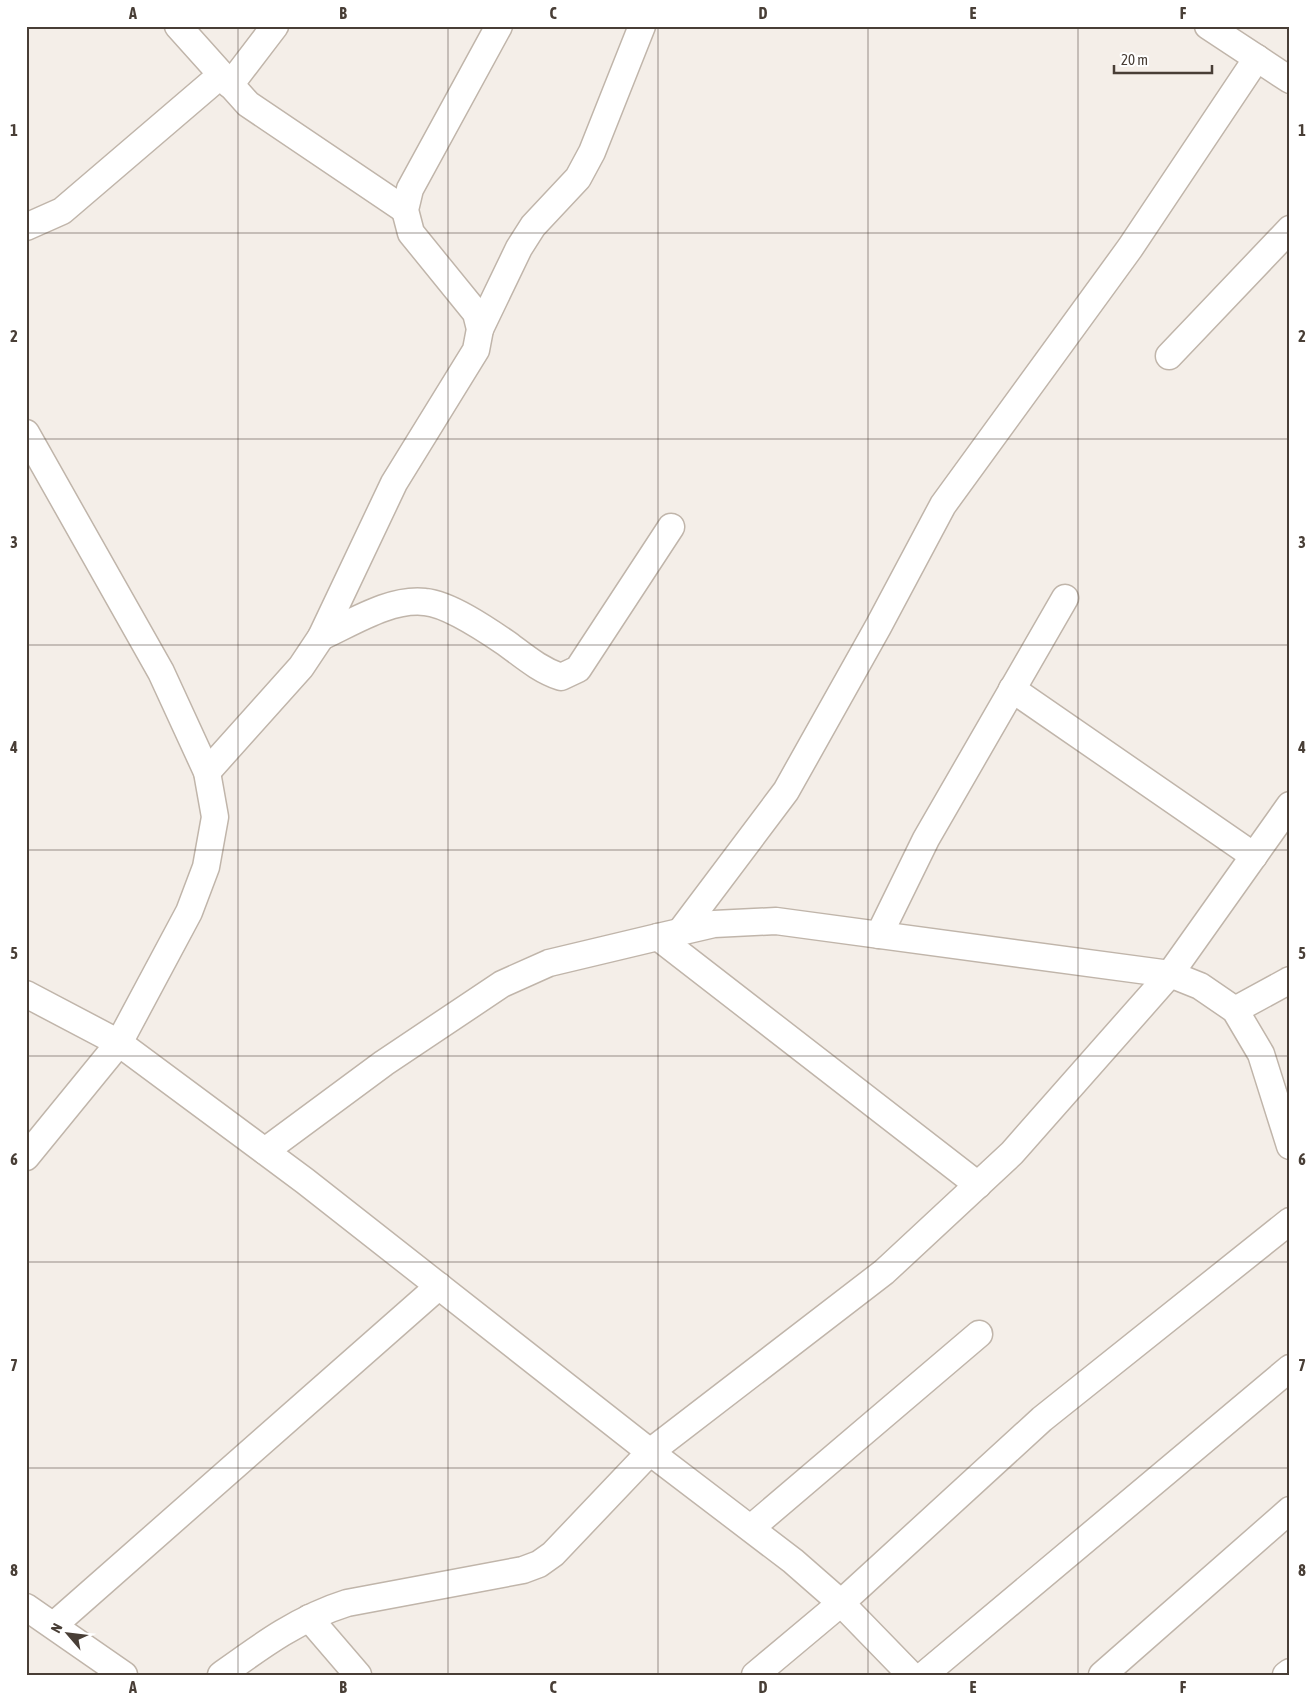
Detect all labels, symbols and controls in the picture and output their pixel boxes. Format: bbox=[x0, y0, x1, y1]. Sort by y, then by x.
text: A bbox=[128, 4, 137, 22]
text: B bbox=[339, 4, 347, 22]
text: C bbox=[549, 4, 557, 22]
text: D bbox=[759, 4, 768, 22]
text: E bbox=[970, 4, 977, 22]
text: F bbox=[1180, 4, 1187, 22]
scale bar bbox=[1114, 42, 1211, 74]
text: 20 m bbox=[1121, 51, 1148, 68]
text: 1 bbox=[10, 121, 18, 139]
text: 1 bbox=[1298, 121, 1306, 139]
text: 2 bbox=[10, 327, 18, 345]
text: 2 bbox=[1298, 327, 1306, 345]
text: 3 bbox=[10, 533, 18, 551]
text: 3 bbox=[1298, 533, 1306, 551]
text: 4 bbox=[9, 738, 18, 756]
text: 4 bbox=[1297, 738, 1306, 756]
text: 5 bbox=[10, 944, 18, 962]
text: 5 bbox=[1298, 944, 1306, 962]
text: 6 bbox=[10, 1150, 18, 1168]
text: 6 bbox=[1298, 1150, 1306, 1168]
text: 7 bbox=[10, 1356, 18, 1374]
text: 7 bbox=[1298, 1356, 1306, 1374]
text: 8 bbox=[10, 1561, 18, 1579]
text: 8 bbox=[1298, 1561, 1306, 1579]
north arrow bbox=[42, 1608, 92, 1658]
text: N bbox=[48, 1620, 66, 1635]
text: A bbox=[128, 1678, 137, 1696]
text: B bbox=[339, 1678, 347, 1696]
text: C bbox=[549, 1678, 557, 1696]
text: D bbox=[759, 1678, 768, 1696]
text: E bbox=[970, 1678, 977, 1696]
text: F bbox=[1180, 1678, 1187, 1696]

